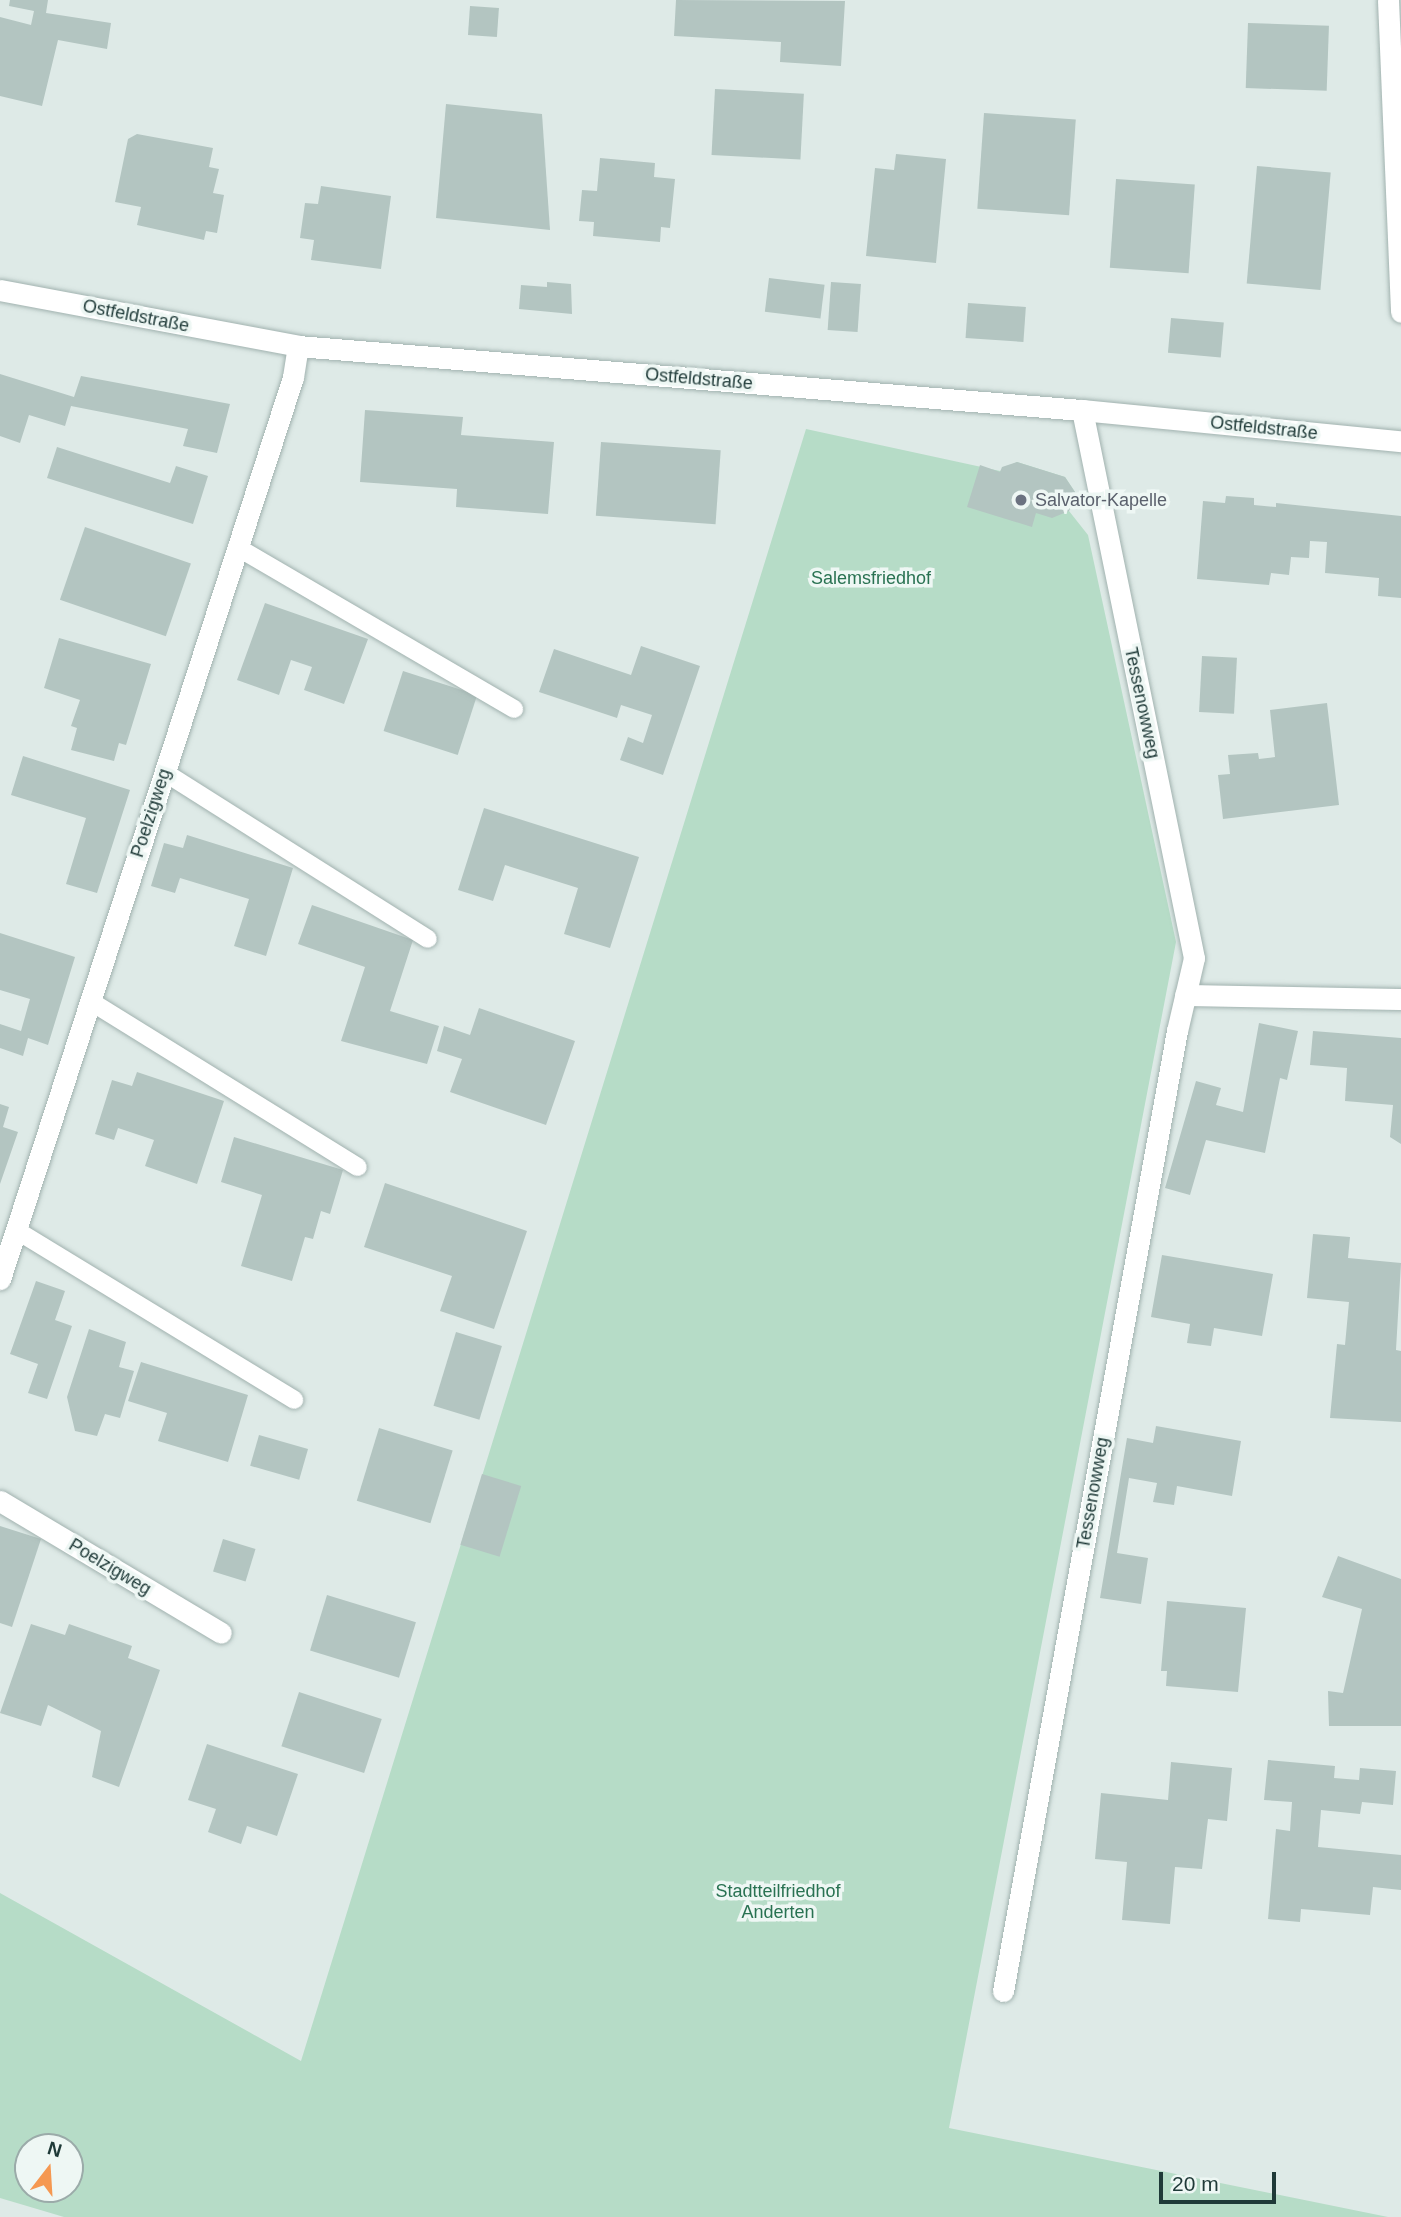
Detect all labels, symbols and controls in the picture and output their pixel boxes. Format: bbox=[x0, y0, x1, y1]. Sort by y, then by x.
street label: Ostfeldstraße bbox=[81, 295, 191, 337]
street label: Ostfeldstraße bbox=[644, 364, 754, 394]
street label: Ostfeldstraße bbox=[1209, 412, 1319, 444]
place label: Salvator-Kapelle bbox=[1035, 489, 1167, 511]
marker: Salvator-Kapelle bbox=[1013, 492, 1029, 508]
park label: Salemsfriedhof bbox=[811, 567, 931, 589]
street label: Tessenowweg bbox=[1120, 645, 1164, 761]
street label: Poelzigweg bbox=[127, 766, 175, 860]
street label: Tessenowweg bbox=[1073, 1435, 1113, 1551]
street label: Poelzigweg bbox=[65, 1534, 155, 1600]
park label: Stadtteilfriedhof Anderten bbox=[715, 1881, 841, 1924]
north arrow bbox=[14, 2133, 84, 2203]
text: N bbox=[45, 2137, 64, 2161]
scale bar bbox=[1163, 2158, 1280, 2202]
text: 20 m bbox=[1172, 2172, 1219, 2195]

